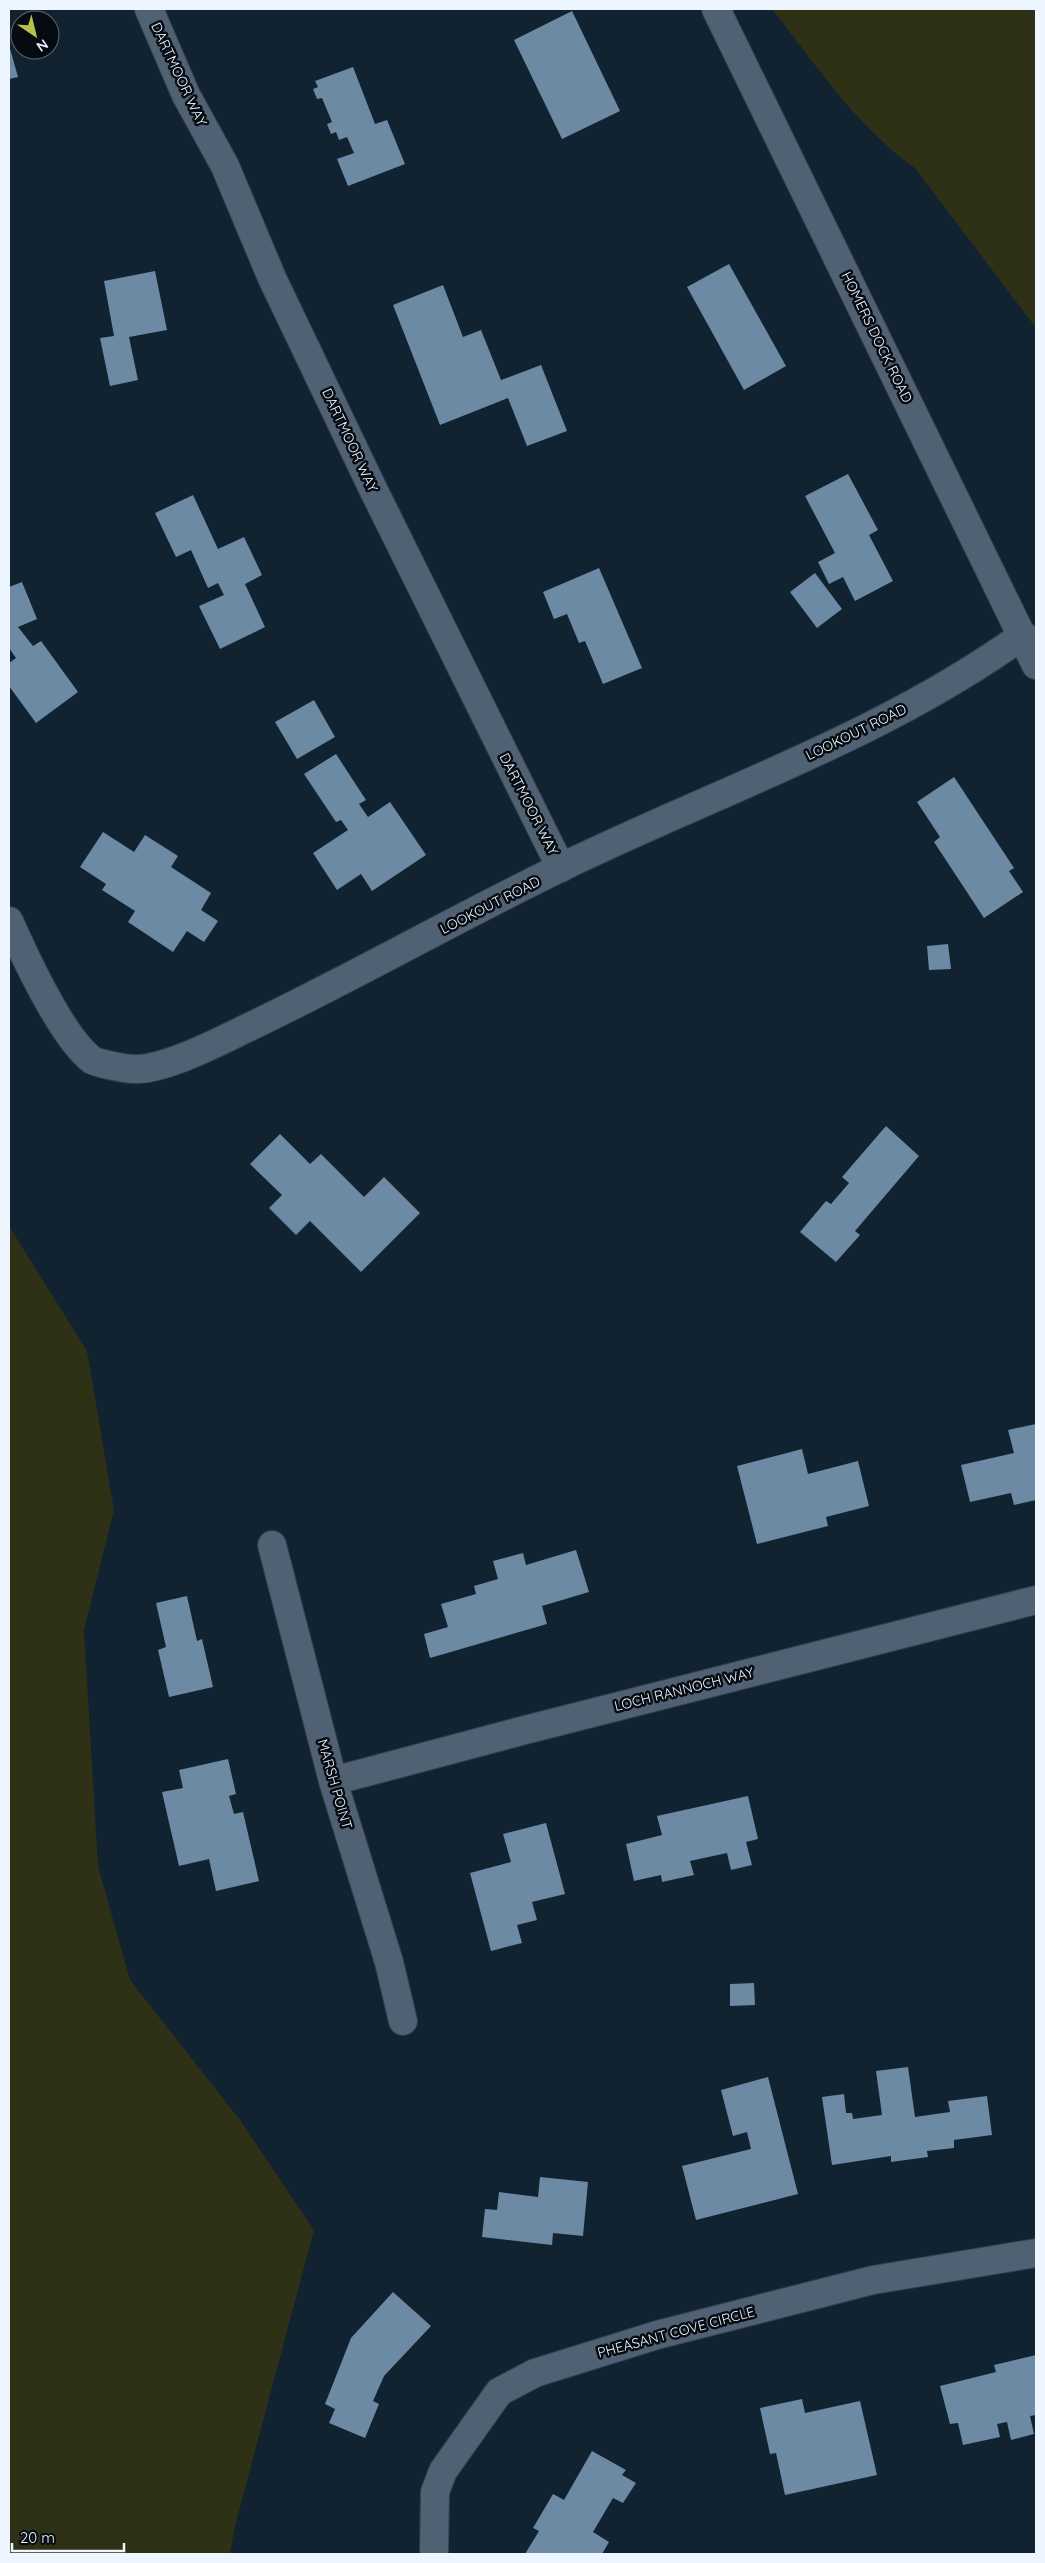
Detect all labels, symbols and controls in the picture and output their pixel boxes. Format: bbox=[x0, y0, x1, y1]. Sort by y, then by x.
north arrow bbox=[10, 10, 60, 60]
street label: DARTMOOR WAY bbox=[147, 19, 211, 129]
text: N bbox=[33, 35, 52, 56]
street label: HOMERS DOCK ROAD bbox=[837, 269, 917, 405]
street label: DARTMOOR WAY bbox=[318, 385, 382, 495]
street label: LOOKOUT ROAD bbox=[803, 700, 909, 764]
street label: DARTMOOR WAY bbox=[495, 750, 563, 858]
street label: LOOKOUT ROAD bbox=[437, 872, 543, 938]
street label: LOCH RANNOCH WAY bbox=[612, 1663, 756, 1715]
street label: MARSH POINT bbox=[314, 1737, 356, 1831]
street label: PHEASANT COVE CIRCLE bbox=[595, 2302, 757, 2362]
scale bar bbox=[12, 2520, 125, 2552]
text: 20 m bbox=[20, 2528, 55, 2547]

